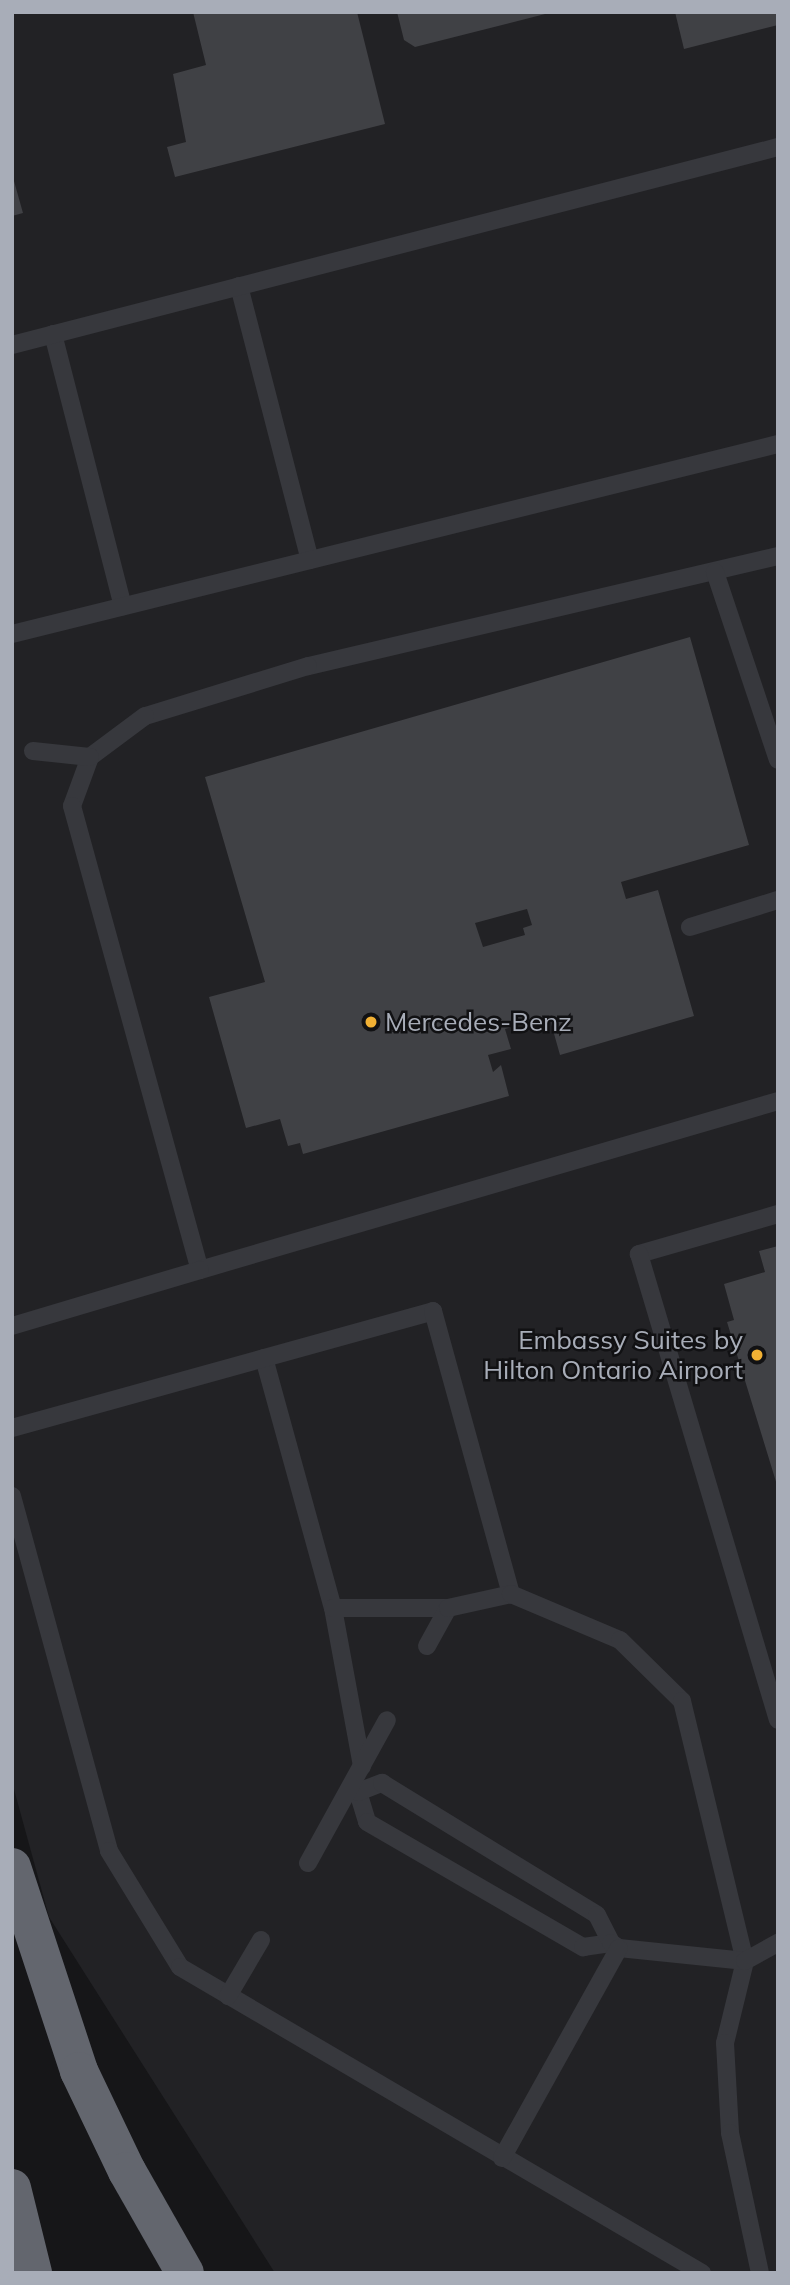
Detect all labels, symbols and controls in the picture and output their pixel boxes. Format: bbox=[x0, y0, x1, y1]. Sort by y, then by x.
place label: Mercedes-Benz bbox=[385, 1006, 572, 1038]
marker: Mercedes-Benz bbox=[363, 1014, 379, 1030]
place label: Embassy Suites by Hilton Ontario Airport bbox=[483, 1324, 743, 1386]
marker: Embassy Suites by Hilton Ontario Airport bbox=[749, 1347, 765, 1363]

